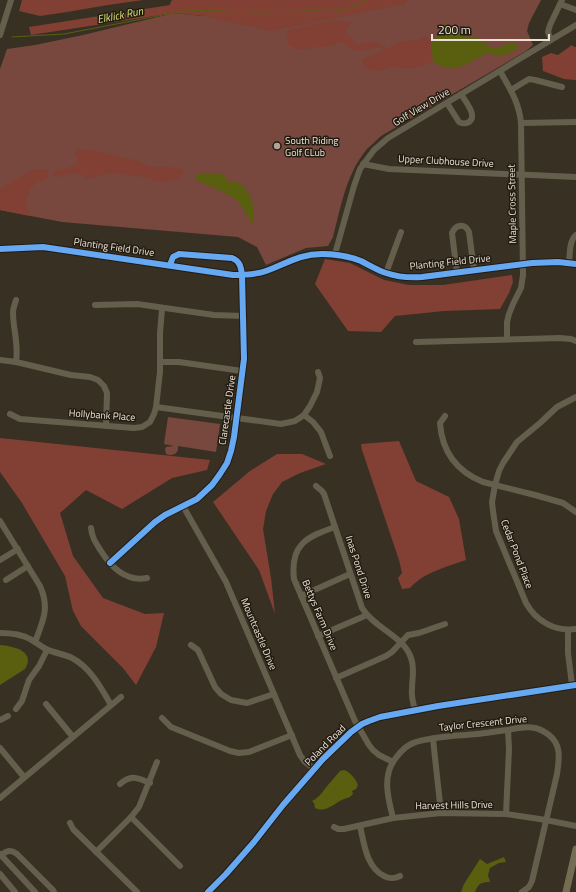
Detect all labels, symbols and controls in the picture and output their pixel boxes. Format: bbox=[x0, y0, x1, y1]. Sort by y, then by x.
water label: Elklick Run bbox=[96, 3, 145, 27]
scale bar bbox=[432, 16, 549, 42]
text: 200 m bbox=[438, 20, 471, 39]
street label: Golf View Drive bbox=[390, 84, 452, 130]
place label: South Riding Golf CLub bbox=[285, 133, 338, 160]
marker: South Riding Golf CLub bbox=[272, 141, 282, 151]
street label: Upper Clubhouse Drive bbox=[398, 151, 494, 171]
street label: Maple Cross Street bbox=[504, 164, 520, 244]
street label: Planting Field Drive bbox=[73, 234, 155, 260]
street label: Planting Field Drive bbox=[409, 250, 491, 274]
street label: Clarecastle Drive bbox=[215, 374, 239, 446]
street label: Hollybank Place bbox=[68, 405, 136, 425]
street label: Cedar Pond Place bbox=[497, 517, 537, 591]
street label: Inas Pond Drive bbox=[342, 533, 376, 601]
street label: Bettys Farm Drive bbox=[298, 577, 342, 653]
street label: Mountcastle Drive bbox=[237, 596, 281, 672]
street label: Taylor Crescent Drive bbox=[438, 711, 528, 735]
street label: Poland Road bbox=[301, 721, 349, 769]
street label: Harvest Hills Drive bbox=[415, 797, 493, 813]

